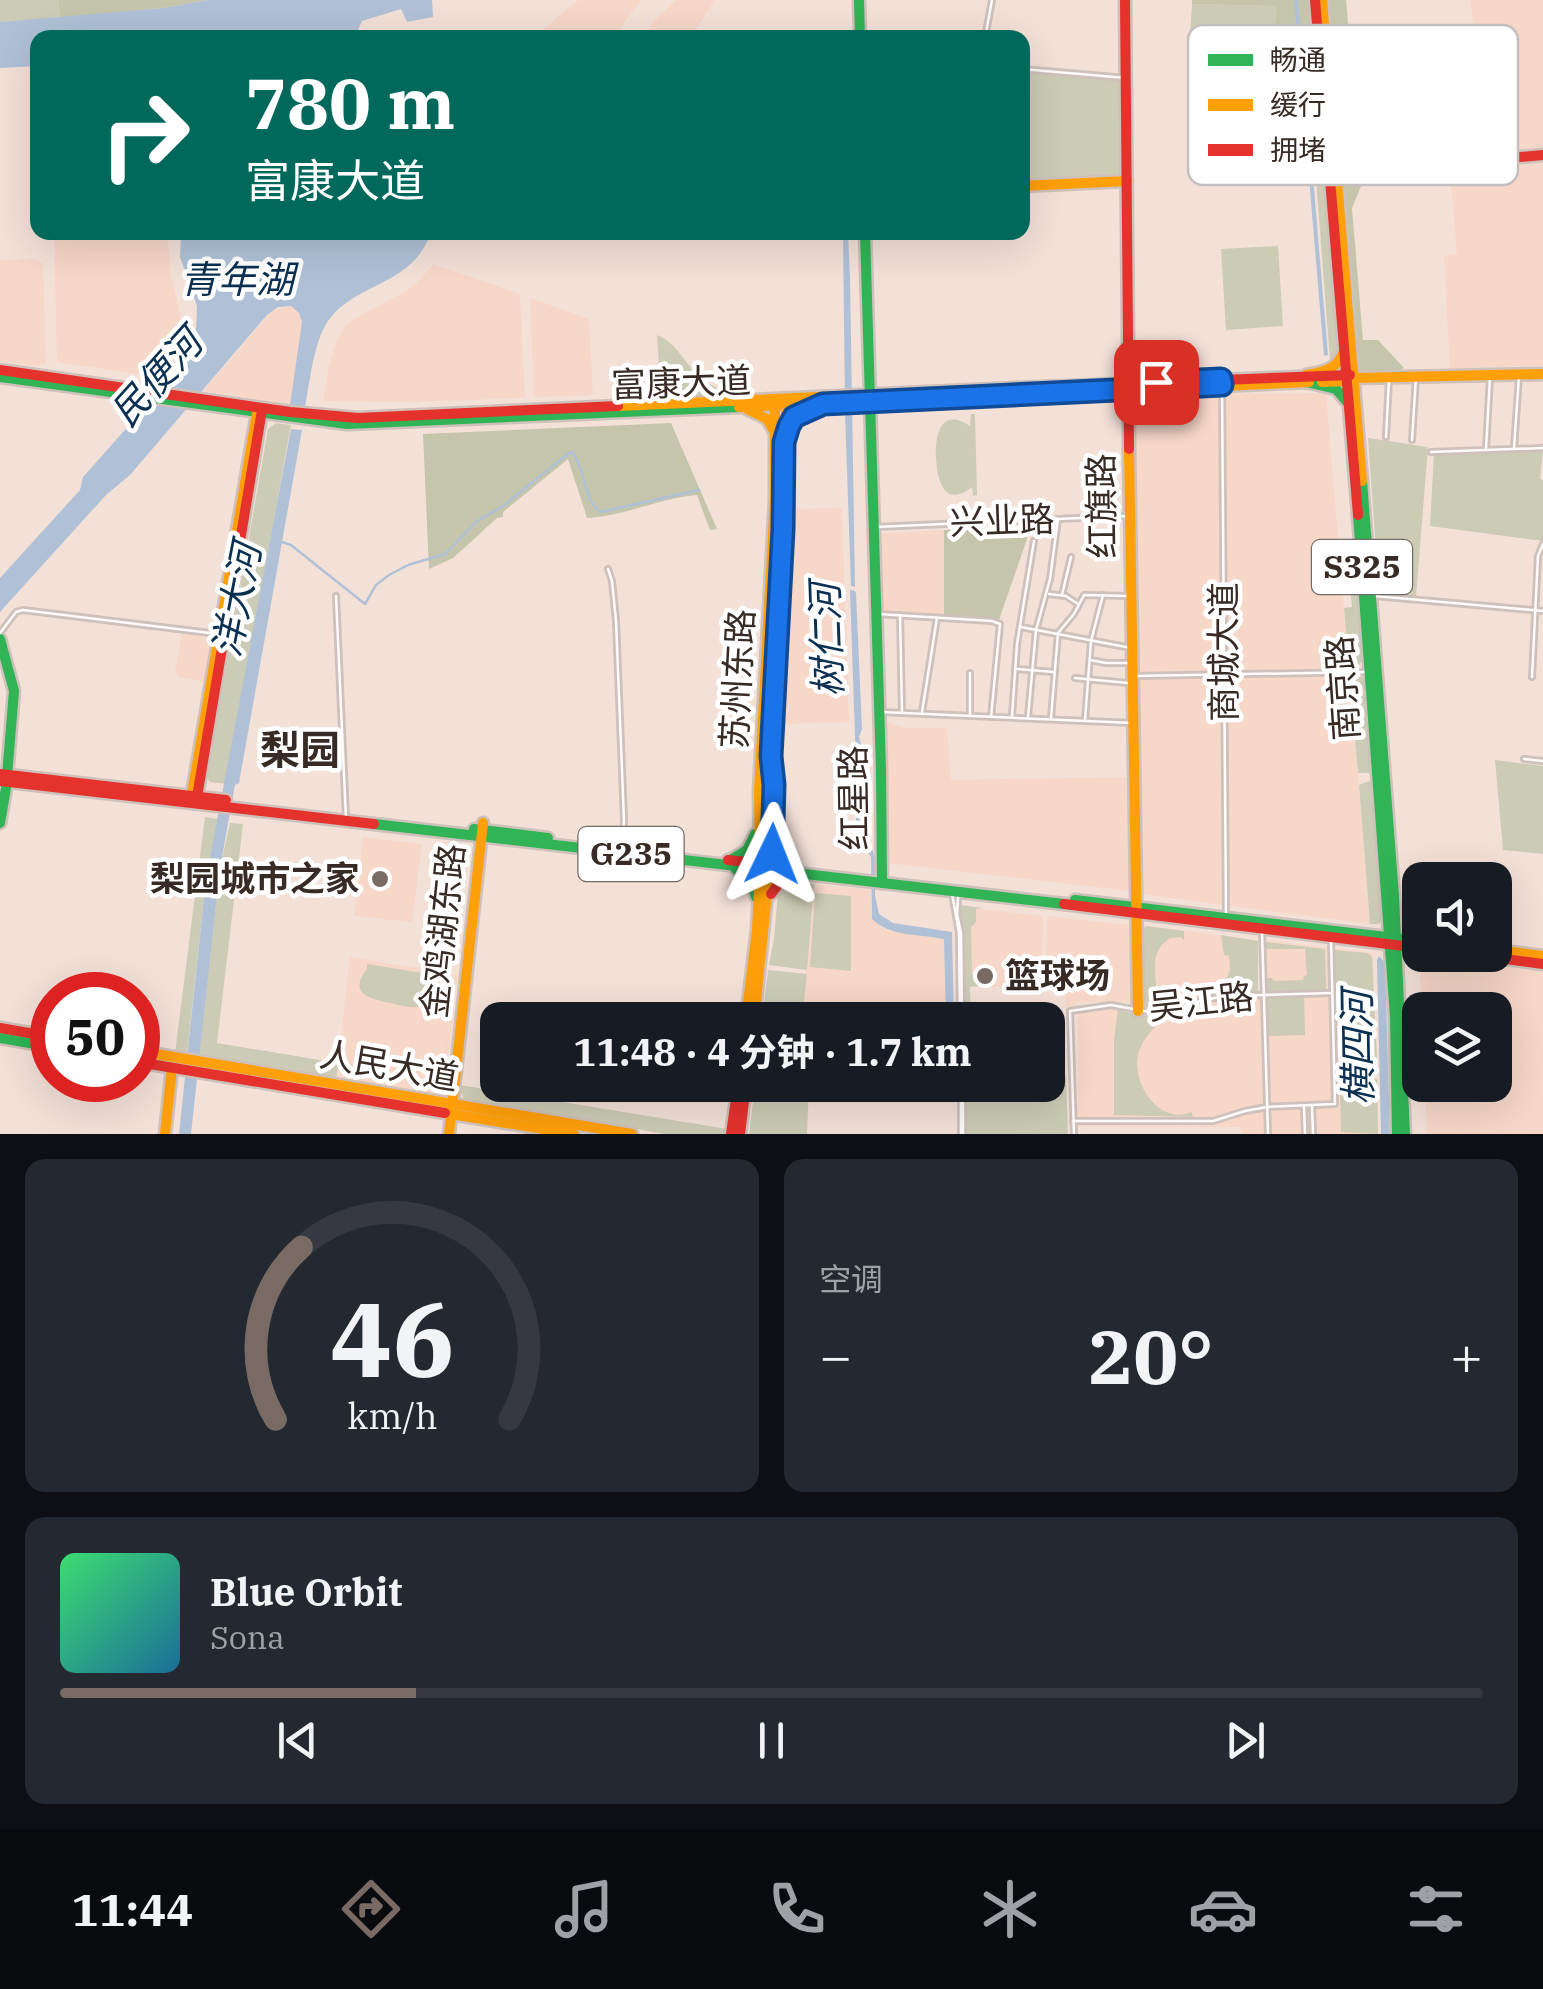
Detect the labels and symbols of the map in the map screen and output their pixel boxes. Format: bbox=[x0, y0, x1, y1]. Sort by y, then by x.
legend bbox=[1188, 25, 1518, 185]
text: 畅通 bbox=[1270, 41, 1326, 78]
text: 缓行 bbox=[1270, 86, 1326, 123]
text: 拥堵 bbox=[1270, 131, 1326, 168]
water label: 青年湖 bbox=[180, 254, 299, 303]
water label: 民便河 bbox=[100, 313, 217, 436]
pin bbox=[1114, 340, 1199, 425]
street label: 富康大道 bbox=[610, 357, 752, 407]
street label: 红旗路 bbox=[1077, 453, 1125, 559]
street label: 兴业路 bbox=[949, 495, 1055, 545]
water label: 洋大河 bbox=[201, 532, 272, 660]
road number: S325 bbox=[1312, 540, 1412, 594]
water label: 树仁河 bbox=[799, 575, 852, 698]
street label: 商城大道 bbox=[1200, 582, 1246, 722]
street label: 苏州东路 bbox=[710, 608, 764, 750]
street label: 南京路 bbox=[1315, 634, 1369, 742]
district label: 梨园 bbox=[260, 723, 340, 775]
street label: 红星路 bbox=[829, 745, 877, 851]
position arrow bbox=[720, 802, 824, 906]
road number: G235 bbox=[578, 827, 684, 881]
street label: 金鸡湖东路 bbox=[410, 841, 474, 1020]
place label: 梨园城市之家 bbox=[150, 855, 360, 901]
marker: 梨园城市之家 bbox=[369, 868, 391, 890]
place label: 篮球场 bbox=[1005, 952, 1110, 998]
marker: 篮球场 bbox=[974, 965, 996, 987]
speed limit sign: 50 bbox=[30, 972, 160, 1102]
street label: 吴江路 bbox=[1146, 973, 1256, 1029]
water label: 横四河 bbox=[1331, 984, 1382, 1105]
street label: 人民大道 bbox=[316, 1030, 462, 1100]

